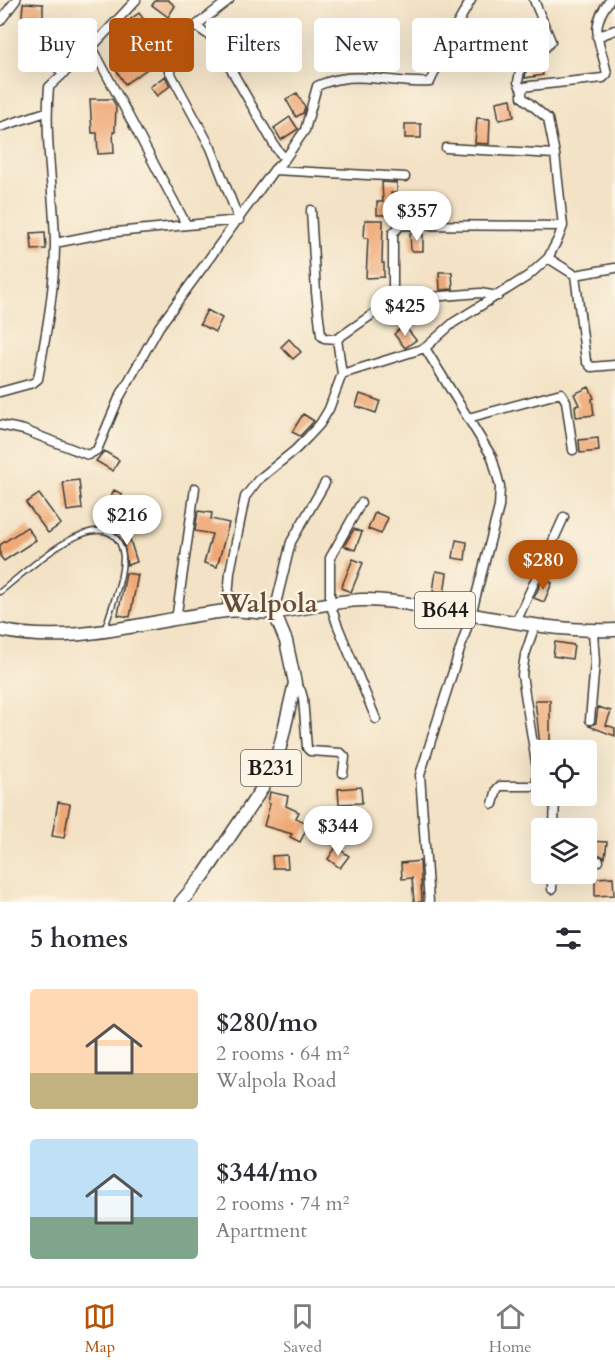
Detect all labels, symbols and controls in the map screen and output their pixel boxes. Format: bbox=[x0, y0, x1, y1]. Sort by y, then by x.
chip: Buy bbox=[18, 18, 97, 72]
chip: Rent bbox=[109, 18, 194, 72]
chip: Filters bbox=[206, 18, 302, 72]
chip: New bbox=[314, 18, 400, 72]
chip: Apartment bbox=[412, 18, 549, 72]
pin: $357 bbox=[381, 191, 453, 242]
text: $357 bbox=[397, 197, 437, 224]
pin: $425 bbox=[369, 286, 441, 337]
text: $425 bbox=[385, 292, 425, 319]
pin: $216 bbox=[91, 495, 163, 546]
text: $216 bbox=[107, 501, 147, 528]
pin: $280 bbox=[507, 540, 579, 591]
text: $280 bbox=[523, 546, 563, 573]
district label: Walpola bbox=[219, 586, 318, 621]
road number: B644 bbox=[415, 592, 475, 628]
map controls bbox=[531, 740, 597, 884]
button: locate bbox=[531, 740, 597, 806]
road number: B231 bbox=[241, 750, 301, 786]
pin: $344 bbox=[302, 806, 374, 857]
text: $344 bbox=[318, 812, 358, 839]
button: layers bbox=[531, 818, 597, 884]
text: 5 homes bbox=[30, 921, 128, 956]
icon: filters bbox=[552, 922, 585, 955]
text: $280/mo bbox=[216, 1005, 318, 1040]
icon: home bbox=[78, 1013, 150, 1085]
text: 2 rooms · 64 m² bbox=[216, 1040, 349, 1067]
text: Walpola Road bbox=[216, 1067, 336, 1094]
text: $344/mo bbox=[216, 1155, 318, 1190]
icon: home bbox=[78, 1163, 150, 1235]
text: 2 rooms · 74 m² bbox=[216, 1190, 349, 1217]
text: Apartment bbox=[216, 1217, 307, 1244]
tab: Map bbox=[83, 1300, 116, 1358]
tab: Saved bbox=[283, 1300, 322, 1358]
tab: Home bbox=[489, 1300, 532, 1358]

